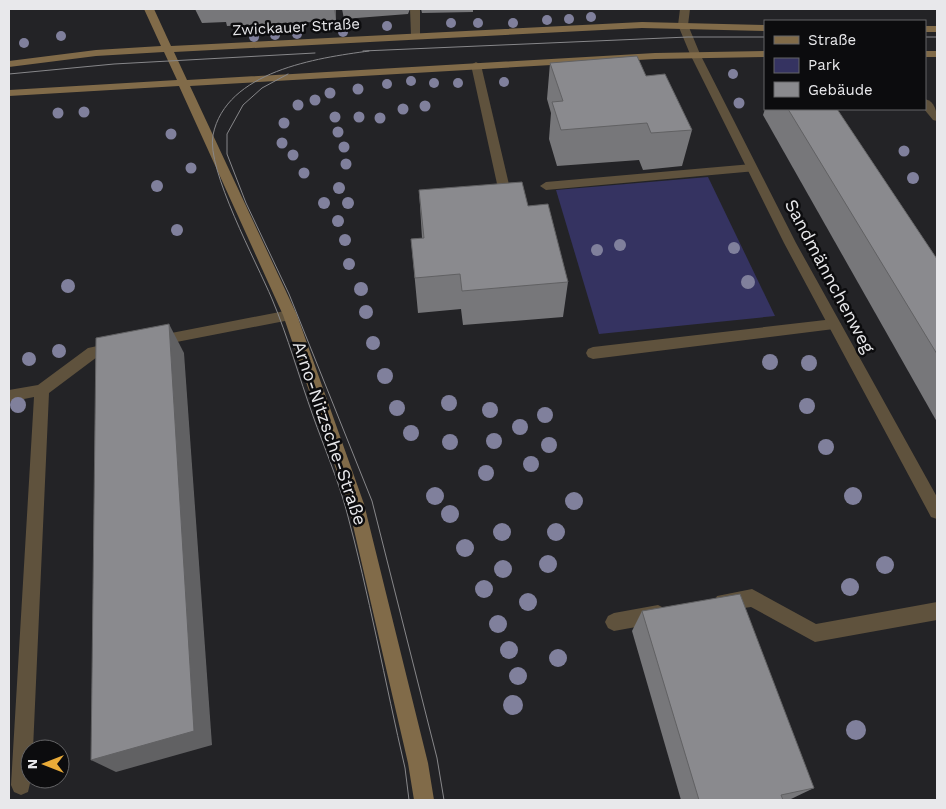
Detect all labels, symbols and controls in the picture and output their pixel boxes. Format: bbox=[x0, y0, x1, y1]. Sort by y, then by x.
street label: Zwickauer Straße bbox=[232, 15, 360, 39]
legend bbox=[764, 20, 926, 110]
text: Straße bbox=[808, 31, 856, 49]
text: Park bbox=[808, 56, 841, 74]
text: Gebäude bbox=[808, 81, 873, 99]
street label: Sandmännchenweg bbox=[781, 196, 880, 357]
street label: Arno-Nitzsche-Straße bbox=[289, 338, 371, 528]
north arrow bbox=[20, 739, 70, 789]
text: N bbox=[24, 759, 40, 769]

